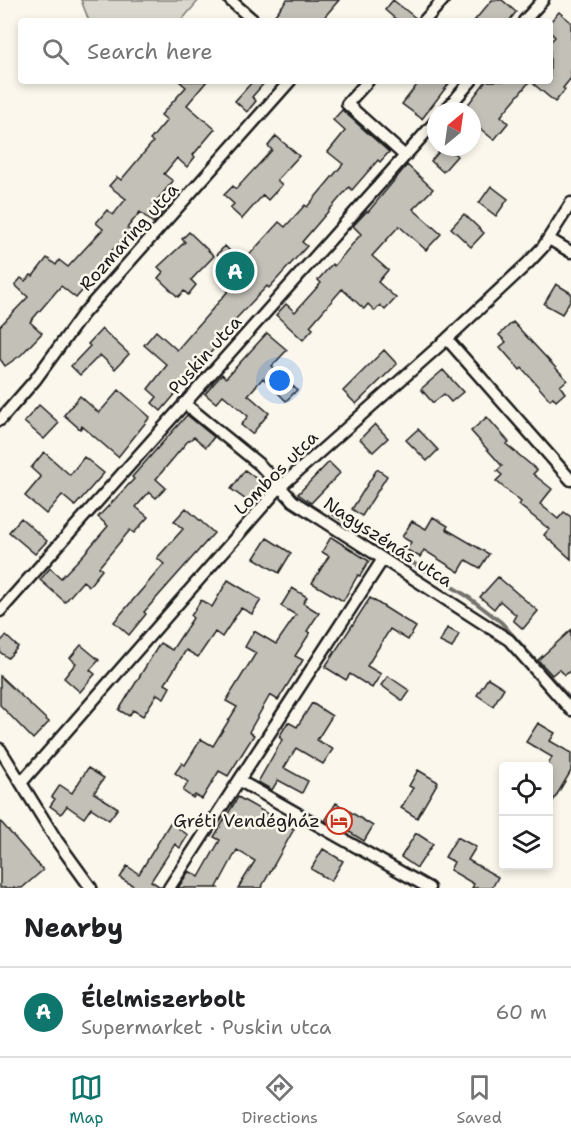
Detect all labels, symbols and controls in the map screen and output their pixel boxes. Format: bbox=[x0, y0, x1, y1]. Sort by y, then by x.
search box bbox=[18, 18, 553, 84]
icon: search bbox=[39, 35, 72, 68]
text: Search here bbox=[87, 37, 213, 66]
north arrow bbox=[427, 102, 481, 156]
street label: Rozmaring utca bbox=[74, 178, 184, 296]
pin: A bbox=[216, 248, 254, 294]
street label: Puskin utca bbox=[163, 310, 247, 400]
your location bbox=[265, 366, 294, 395]
street label: Lombos utca bbox=[229, 426, 323, 520]
street label: Nagyszénás utca bbox=[319, 491, 457, 593]
map controls bbox=[499, 762, 553, 870]
button: locate bbox=[499, 762, 553, 816]
hotel icon: Gréti Vendégház bbox=[324, 806, 354, 836]
place label: Gréti Vendégház bbox=[173, 809, 320, 833]
button: layers bbox=[499, 816, 553, 870]
text: Nearby bbox=[24, 910, 123, 945]
text: Élelmiszerbolt bbox=[81, 985, 245, 1014]
text: A bbox=[36, 999, 51, 1025]
text: 60 m bbox=[495, 999, 547, 1025]
text: Supermarket · Puskin utca bbox=[81, 1014, 331, 1040]
tab: Map bbox=[69, 1071, 103, 1128]
tab: Directions bbox=[242, 1071, 318, 1128]
tab: Saved bbox=[456, 1071, 502, 1128]

